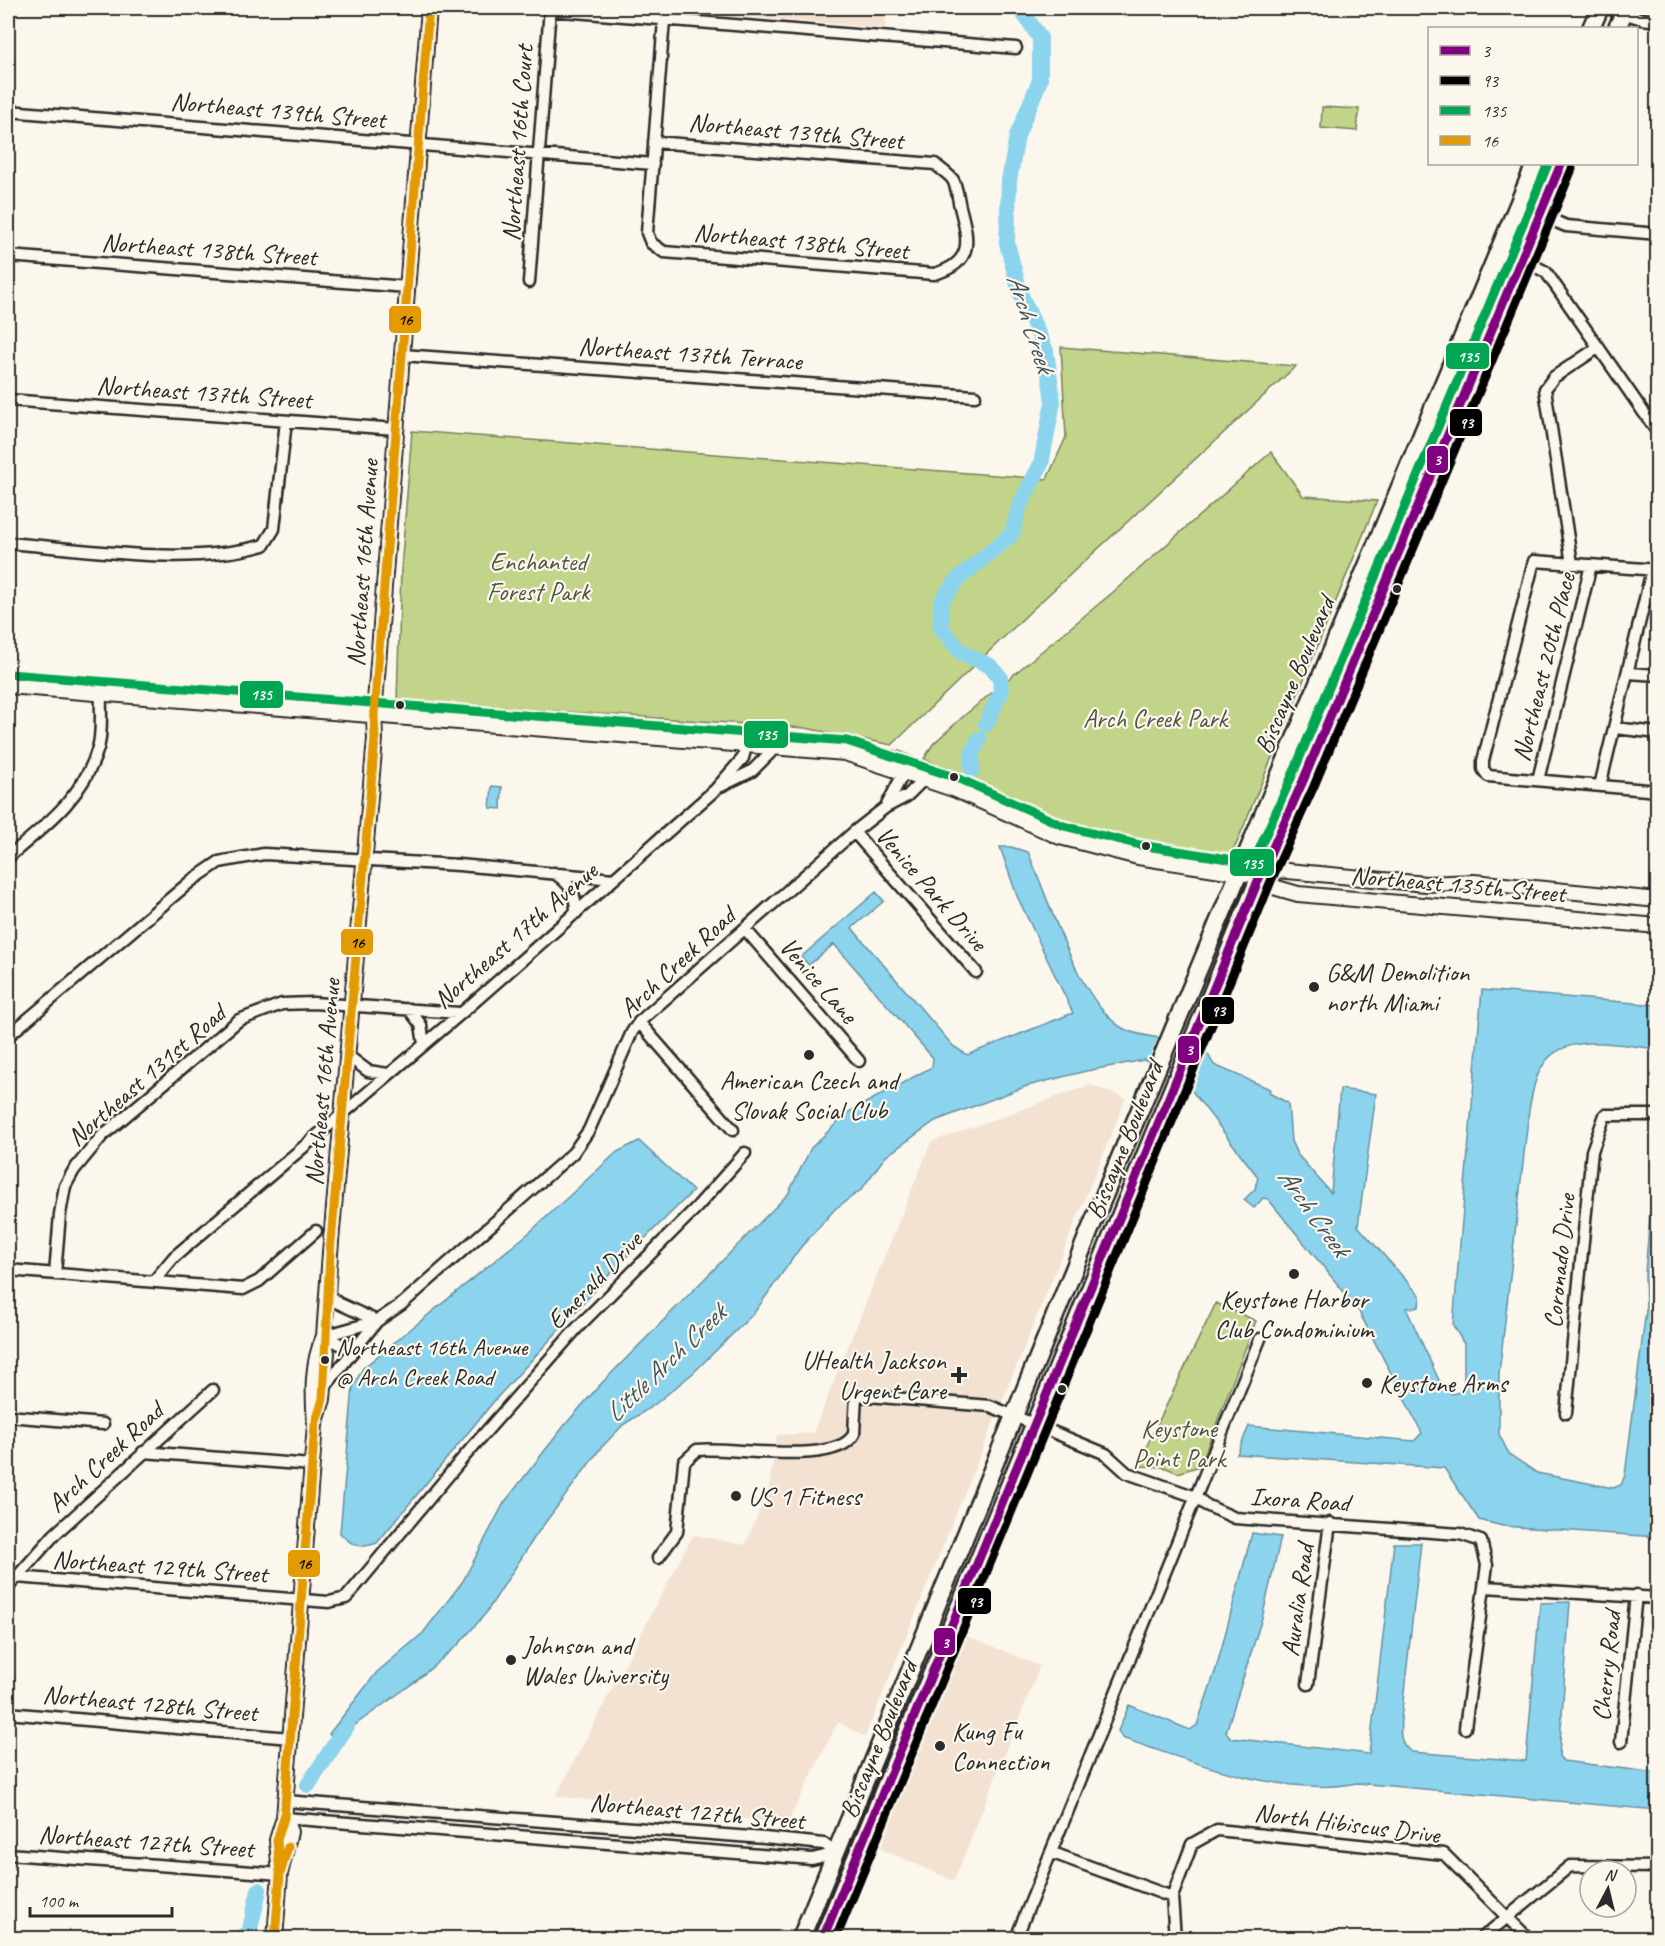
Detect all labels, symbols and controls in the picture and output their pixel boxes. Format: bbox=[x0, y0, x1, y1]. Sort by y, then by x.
legend bbox=[1428, 27, 1638, 165]
text: 3 bbox=[1482, 40, 1492, 62]
street label: Northeast 16th Court bbox=[494, 41, 541, 242]
text: 93 bbox=[1482, 70, 1500, 92]
street label: Northeast 139th Street bbox=[169, 85, 389, 137]
text: 135 bbox=[1482, 100, 1507, 122]
street label: Northeast 139th Street bbox=[687, 106, 907, 158]
text: 16 bbox=[1482, 130, 1499, 152]
street label: Northeast 138th Street bbox=[692, 216, 912, 268]
street label: Northeast 138th Street bbox=[100, 226, 320, 274]
water label: Arch Creek bbox=[999, 270, 1064, 380]
line badge: 16 bbox=[388, 305, 422, 334]
text: 16 bbox=[398, 310, 414, 330]
street label: Northeast 137th Terrace bbox=[577, 329, 804, 378]
line badge: 135 bbox=[1445, 342, 1490, 370]
text: 135 bbox=[1457, 347, 1481, 367]
street label: Northeast 137th Street bbox=[95, 369, 315, 417]
line badge: 93 bbox=[1449, 408, 1483, 437]
text: 93 bbox=[1459, 413, 1475, 433]
line badge: 3 bbox=[1426, 445, 1449, 474]
text: 3 bbox=[1433, 450, 1442, 470]
street label: Northeast 16th Avenue bbox=[339, 457, 386, 668]
park label: Enchanted Forest Park bbox=[487, 545, 591, 608]
street label: Northeast 20th Place bbox=[1504, 568, 1583, 765]
unlabelled marker bbox=[1391, 583, 1403, 595]
street label: Biscayne Boulevard bbox=[1247, 588, 1344, 759]
line badge: 135 bbox=[239, 680, 284, 709]
text: 135 bbox=[250, 685, 274, 705]
unlabelled marker bbox=[394, 699, 406, 711]
park label: Arch Creek Park bbox=[1083, 702, 1230, 735]
line badge: 135 bbox=[743, 720, 789, 749]
text: 135 bbox=[755, 725, 779, 745]
unlabelled marker bbox=[948, 771, 960, 783]
street label: Venice Park Drive bbox=[868, 819, 996, 959]
unlabelled marker bbox=[1140, 840, 1152, 852]
line badge: 135 bbox=[1229, 848, 1275, 877]
street label: Northeast 17th Avenue bbox=[426, 854, 606, 1016]
text: 135 bbox=[1241, 854, 1265, 874]
street label: Northeast 135th Street bbox=[1349, 859, 1569, 911]
street label: Arch Creek Road bbox=[612, 897, 745, 1025]
line badge: 16 bbox=[340, 928, 374, 956]
street label: Venice Lane bbox=[772, 930, 866, 1031]
text: 16 bbox=[350, 933, 366, 953]
place label: G&M Demolition north Miami bbox=[1326, 956, 1470, 1019]
street label: Northeast 16th Avenue bbox=[297, 976, 348, 1187]
marker: G&M Demolition north Miami bbox=[1307, 980, 1321, 994]
street label: Northeast 131st Road bbox=[60, 995, 235, 1153]
line badge: 93 bbox=[1201, 996, 1235, 1025]
text: 93 bbox=[1211, 1001, 1227, 1021]
line badge: 3 bbox=[1177, 1035, 1200, 1064]
text: 3 bbox=[1185, 1040, 1194, 1060]
marker: American Czech and Slovak Social Club bbox=[802, 1048, 816, 1062]
street label: Biscayne Boulevard bbox=[1078, 1053, 1172, 1224]
place label: American Czech and Slovak Social Club bbox=[720, 1064, 902, 1127]
water label: Arch Creek bbox=[1271, 1161, 1360, 1266]
street label: Coronado Drive bbox=[1536, 1191, 1583, 1330]
street label: Emerald Drive bbox=[540, 1223, 651, 1336]
marker: Keystone Harbor Club Condominium bbox=[1287, 1267, 1301, 1281]
place label: Keystone Harbor Club Condominium bbox=[1215, 1283, 1376, 1346]
water label: Little Arch Creek bbox=[597, 1294, 736, 1429]
place label: Northeast 16th Avenue @ Arch Creek Road bbox=[336, 1332, 530, 1392]
place label: UHealth Jackson Urgent Care bbox=[802, 1344, 948, 1407]
marker: Northeast 16th Avenue @ Arch Creek Road bbox=[319, 1354, 331, 1366]
marker: UHealth Jackson Urgent Care bbox=[950, 1366, 968, 1384]
place label: Keystone Arms bbox=[1379, 1367, 1509, 1400]
marker: Keystone Arms bbox=[1360, 1376, 1374, 1390]
unlabelled marker bbox=[1056, 1383, 1068, 1395]
street label: Arch Creek Road bbox=[40, 1392, 173, 1520]
park label: Keystone Point Park bbox=[1133, 1412, 1228, 1475]
place label: US 1 Fitness bbox=[748, 1480, 863, 1513]
street label: Ixora Road bbox=[1249, 1480, 1354, 1520]
marker: US 1 Fitness bbox=[729, 1489, 743, 1503]
street label: Auralia Road bbox=[1273, 1538, 1322, 1658]
street label: Northeast 129th Street bbox=[51, 1543, 271, 1591]
line badge: 16 bbox=[287, 1549, 321, 1578]
text: 16 bbox=[297, 1554, 313, 1574]
line badge: 93 bbox=[957, 1587, 992, 1615]
text: 93 bbox=[968, 1592, 984, 1612]
street label: Cherry Road bbox=[1584, 1606, 1629, 1723]
line badge: 3 bbox=[933, 1627, 956, 1656]
place label: Johnson and Wales University bbox=[521, 1629, 670, 1692]
text: 3 bbox=[941, 1633, 950, 1653]
street label: Biscayne Boulevard bbox=[832, 1652, 926, 1823]
marker: Johnson and Wales University bbox=[504, 1653, 518, 1667]
street label: Northeast 128th Street bbox=[41, 1678, 261, 1730]
place label: Kung Fu Connection bbox=[952, 1715, 1050, 1778]
marker: Kung Fu Connection bbox=[933, 1739, 947, 1753]
street label: Northeast 127th Street bbox=[588, 1786, 808, 1838]
street label: North Hibiscus Drive bbox=[1253, 1796, 1443, 1851]
street label: Northeast 127th Street bbox=[37, 1818, 257, 1866]
north arrow bbox=[1578, 1859, 1638, 1919]
text: N bbox=[1604, 1865, 1619, 1886]
scale bar bbox=[30, 1880, 172, 1918]
text: 100 m bbox=[39, 1890, 80, 1912]

